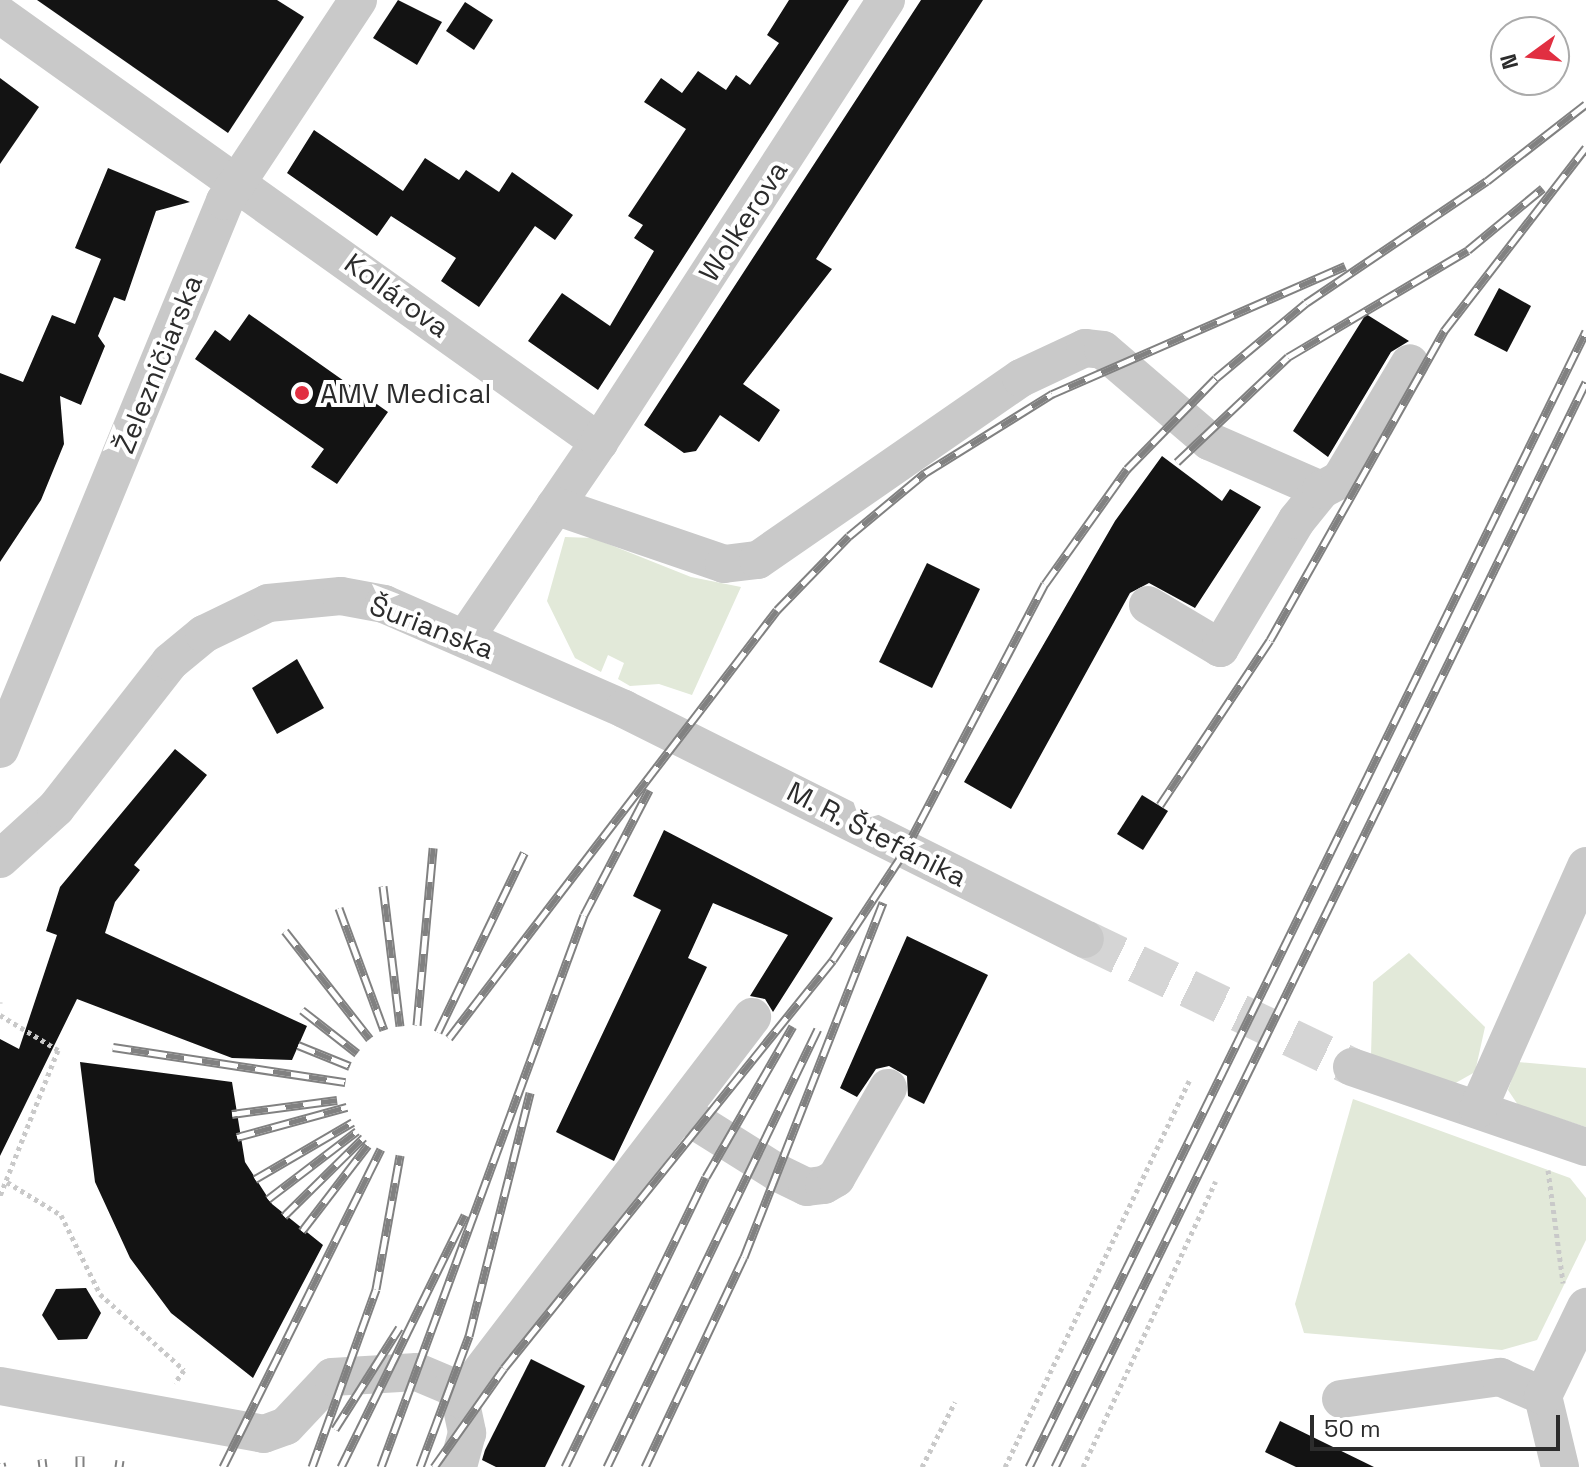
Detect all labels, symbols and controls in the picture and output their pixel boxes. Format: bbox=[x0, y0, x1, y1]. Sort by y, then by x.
north arrow bbox=[1490, 16, 1570, 96]
text: N bbox=[1493, 51, 1524, 72]
street label: Wolkerova bbox=[692, 155, 794, 287]
street label: Kollárova bbox=[338, 246, 456, 344]
street label: Železničiarska bbox=[107, 270, 209, 458]
place label: AMV Medical bbox=[320, 376, 492, 410]
marker: AMV Medical bbox=[291, 382, 313, 404]
street label: Šurianska bbox=[365, 588, 499, 666]
street label: M. R. Štefánika bbox=[781, 774, 973, 894]
scale bar bbox=[1314, 1399, 1564, 1449]
text: 50 m bbox=[1324, 1413, 1381, 1444]

